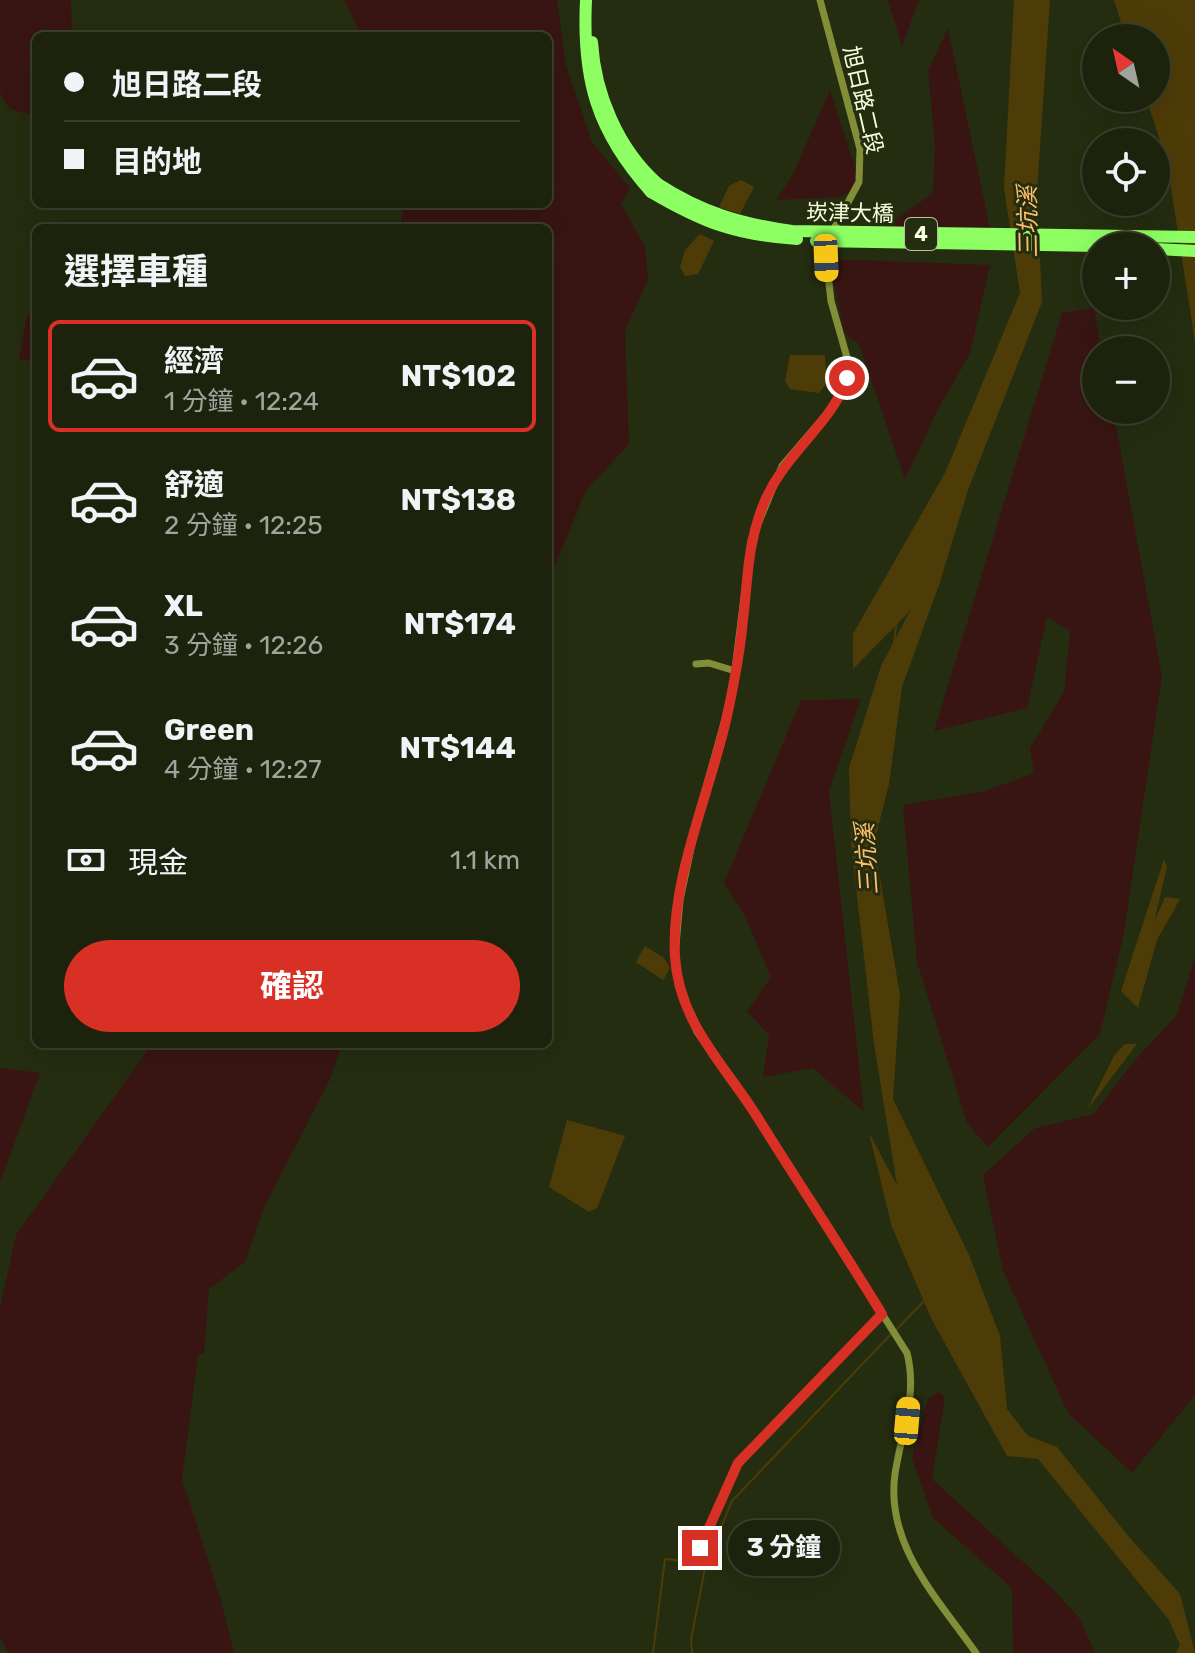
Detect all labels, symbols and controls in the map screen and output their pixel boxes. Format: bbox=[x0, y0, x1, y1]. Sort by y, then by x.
north arrow bbox=[1082, 24, 1170, 112]
map controls bbox=[1082, 24, 1170, 424]
street label: 旭日路二段 bbox=[837, 43, 889, 157]
text: 旭日路二段 bbox=[112, 67, 262, 103]
button: locate bbox=[1082, 128, 1170, 216]
text: 目的地 bbox=[112, 144, 202, 180]
water label: 三坑溪 bbox=[1013, 183, 1043, 258]
street label: 崁津大橋 bbox=[806, 199, 894, 227]
road number: 4 bbox=[905, 218, 937, 250]
button: + bbox=[1082, 232, 1170, 320]
car bbox=[813, 234, 839, 282]
text: 選擇車種 bbox=[64, 250, 208, 293]
button: − bbox=[1082, 336, 1170, 424]
icon: car bbox=[68, 340, 140, 412]
text: 經濟 bbox=[164, 343, 224, 379]
text: NT$102 bbox=[401, 358, 516, 394]
route start bbox=[829, 360, 865, 396]
text: 1 分鐘 · 12:24 bbox=[164, 386, 319, 417]
icon: car bbox=[68, 464, 140, 536]
text: 舒適 bbox=[164, 467, 224, 503]
text: NT$138 bbox=[401, 482, 516, 518]
text: 2 分鐘 · 12:25 bbox=[164, 510, 323, 541]
icon: car bbox=[68, 588, 140, 660]
text: XL bbox=[164, 588, 203, 624]
text: NT$174 bbox=[404, 606, 516, 642]
text: 3 分鐘 · 12:26 bbox=[164, 630, 323, 661]
icon: car bbox=[68, 712, 140, 784]
text: Green bbox=[164, 712, 254, 748]
text: NT$144 bbox=[400, 730, 516, 766]
text: 4 分鐘 · 12:27 bbox=[164, 754, 321, 785]
water label: 三坑溪 bbox=[850, 819, 883, 896]
icon: cash bbox=[64, 838, 108, 882]
text: 現金 bbox=[128, 845, 188, 881]
text: 1.1 km bbox=[450, 845, 520, 876]
button: 確認 bbox=[64, 940, 520, 1032]
car bbox=[893, 1396, 921, 1446]
callout: 3 分鐘 bbox=[728, 1520, 840, 1576]
route end bbox=[682, 1530, 718, 1566]
text: 3 分鐘 bbox=[747, 1532, 821, 1563]

